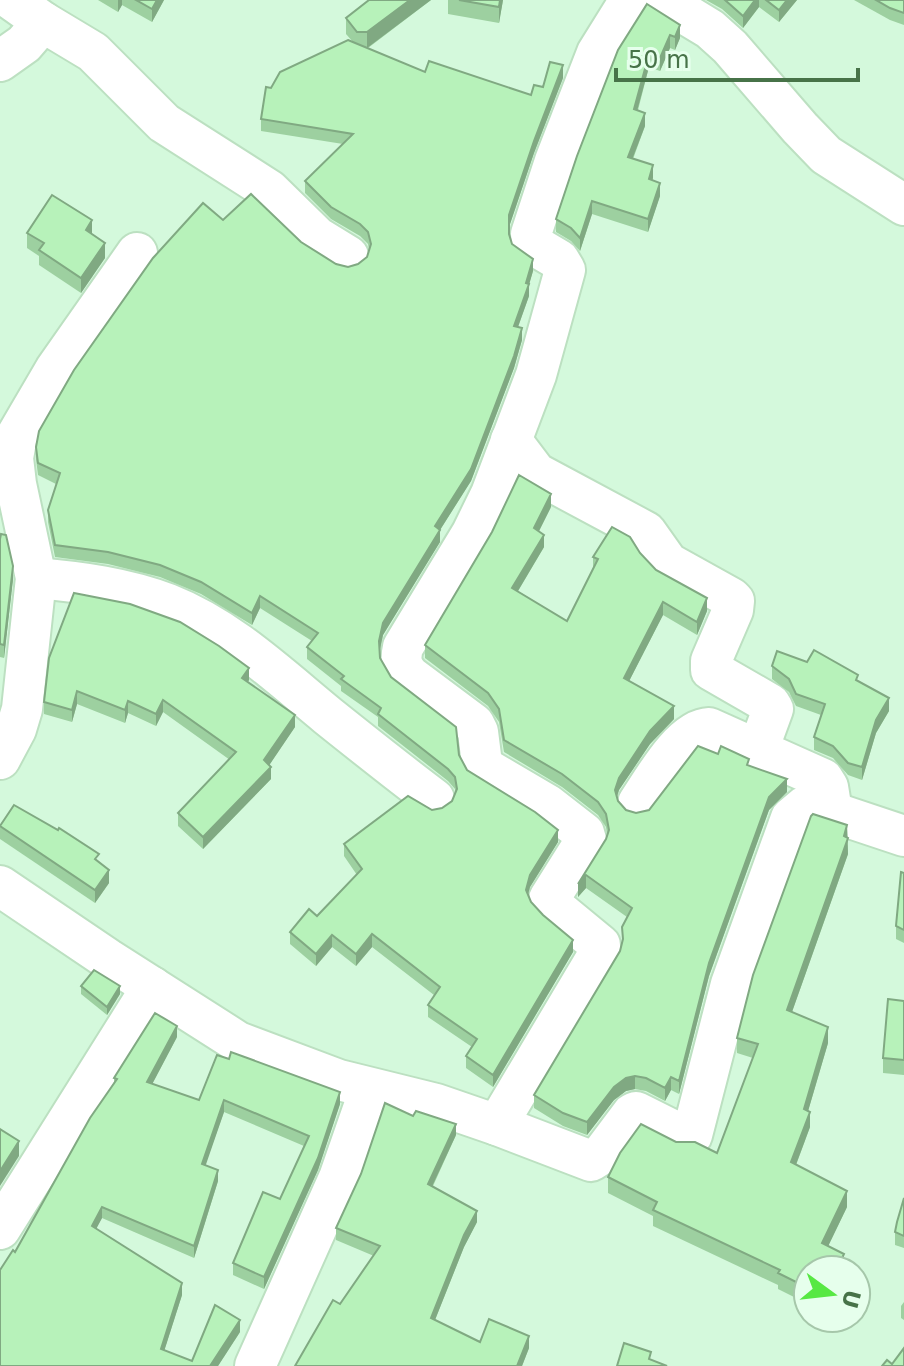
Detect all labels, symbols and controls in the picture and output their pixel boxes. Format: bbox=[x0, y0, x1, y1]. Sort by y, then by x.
scale bar bbox=[616, 32, 858, 82]
text: 50 m bbox=[628, 46, 690, 74]
north arrow bbox=[792, 1254, 872, 1334]
text: U bbox=[836, 1287, 865, 1311]

